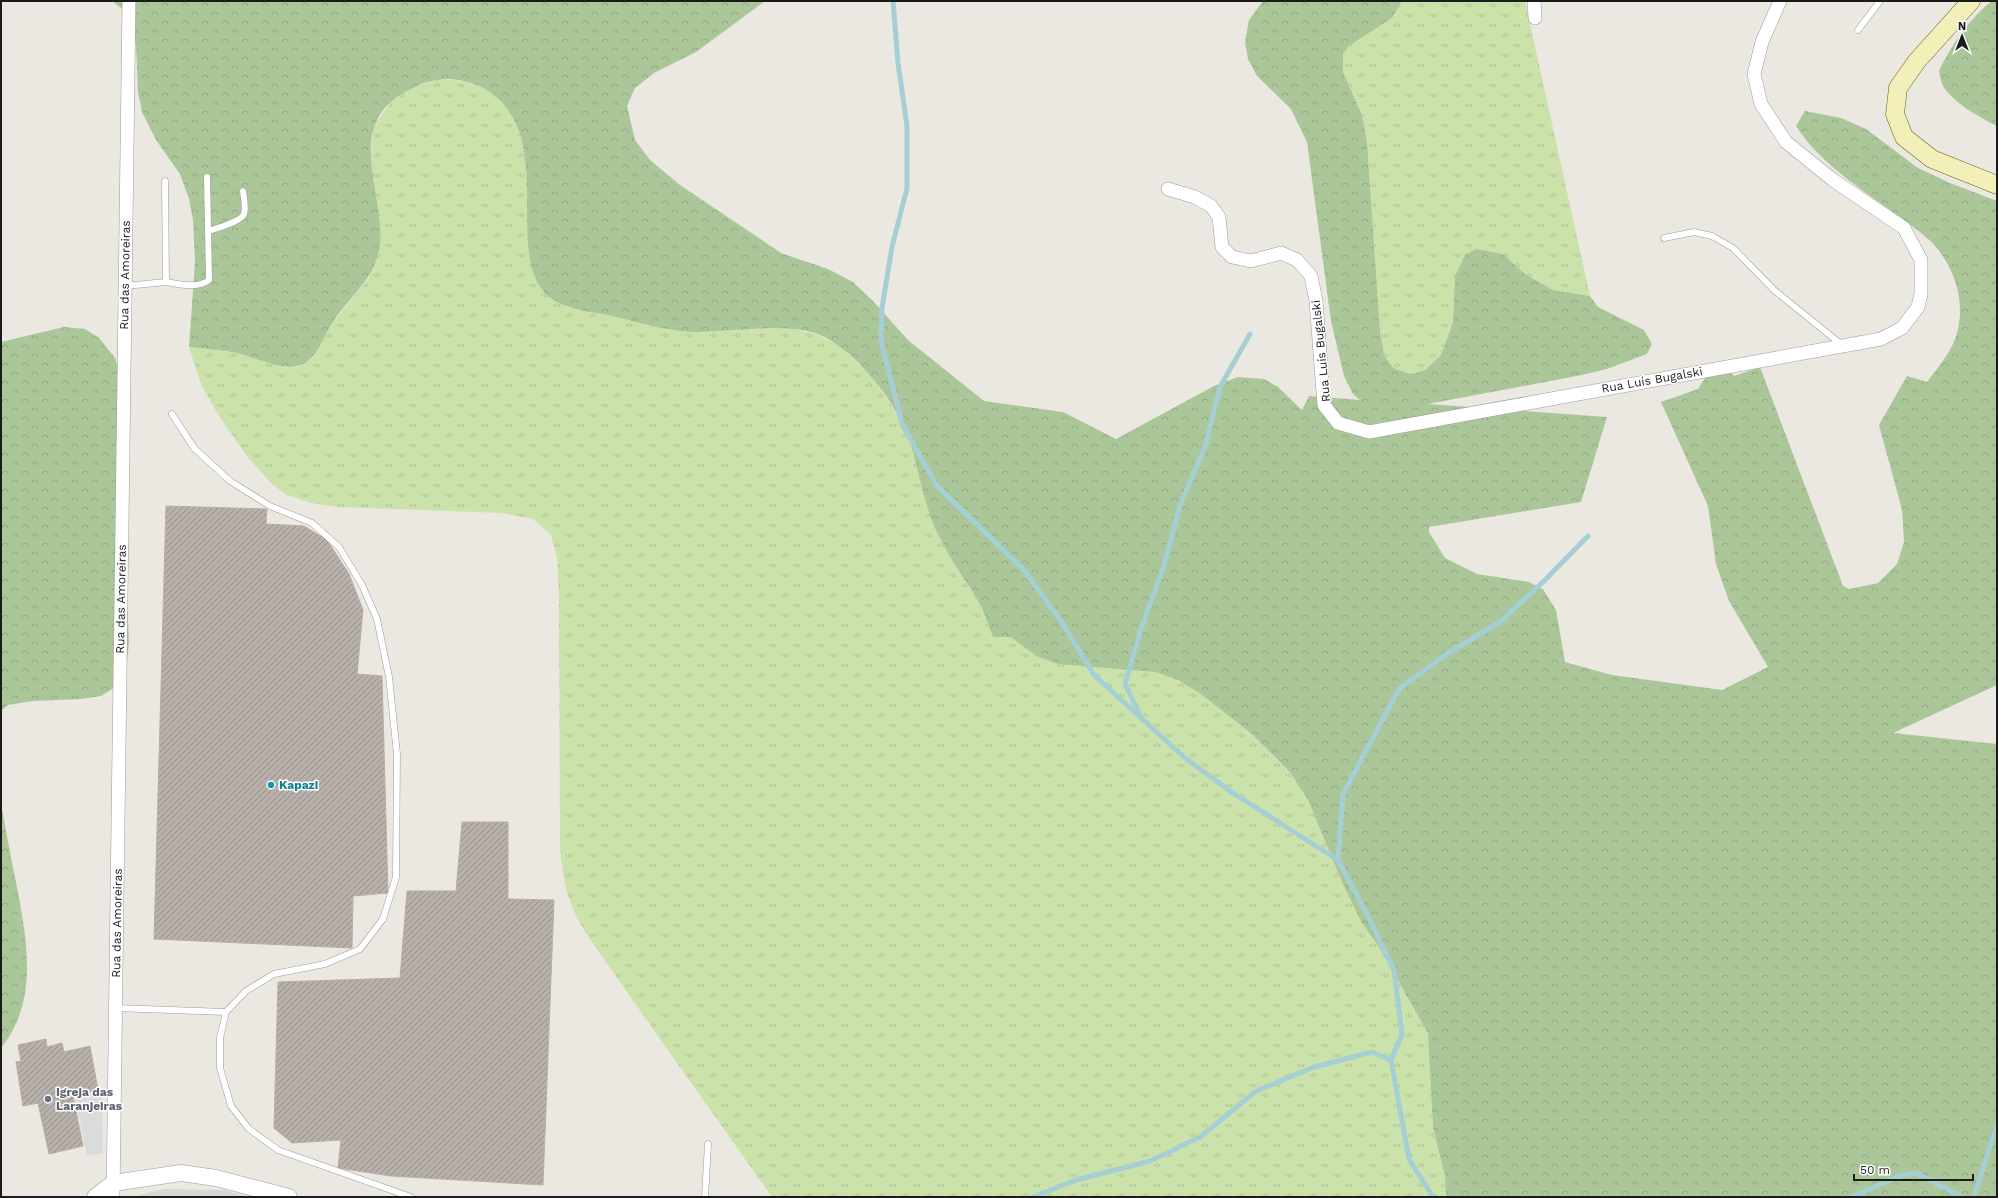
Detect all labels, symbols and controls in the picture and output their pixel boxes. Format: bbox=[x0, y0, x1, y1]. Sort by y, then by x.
north arrow bbox=[1942, 16, 1982, 56]
text: N bbox=[1958, 20, 1966, 33]
street label: Rua das Amoreiras bbox=[117, 220, 133, 330]
street label: Rua Luís Bugalski bbox=[1309, 299, 1333, 403]
street label: Rua Luís Bugalski bbox=[1600, 364, 1704, 396]
street label: Rua das Amoreiras bbox=[113, 544, 129, 654]
place label: Kapazi bbox=[279, 778, 318, 792]
marker: Kapazi bbox=[266, 780, 276, 790]
street label: Rua das Amoreiras bbox=[109, 868, 125, 978]
place label: Igreja das Laranjeiras bbox=[56, 1085, 123, 1113]
marker: Igreja das Laranjeiras bbox=[43, 1094, 53, 1104]
scale bar bbox=[1854, 1156, 1973, 1182]
text: 50 m bbox=[1860, 1163, 1890, 1177]

